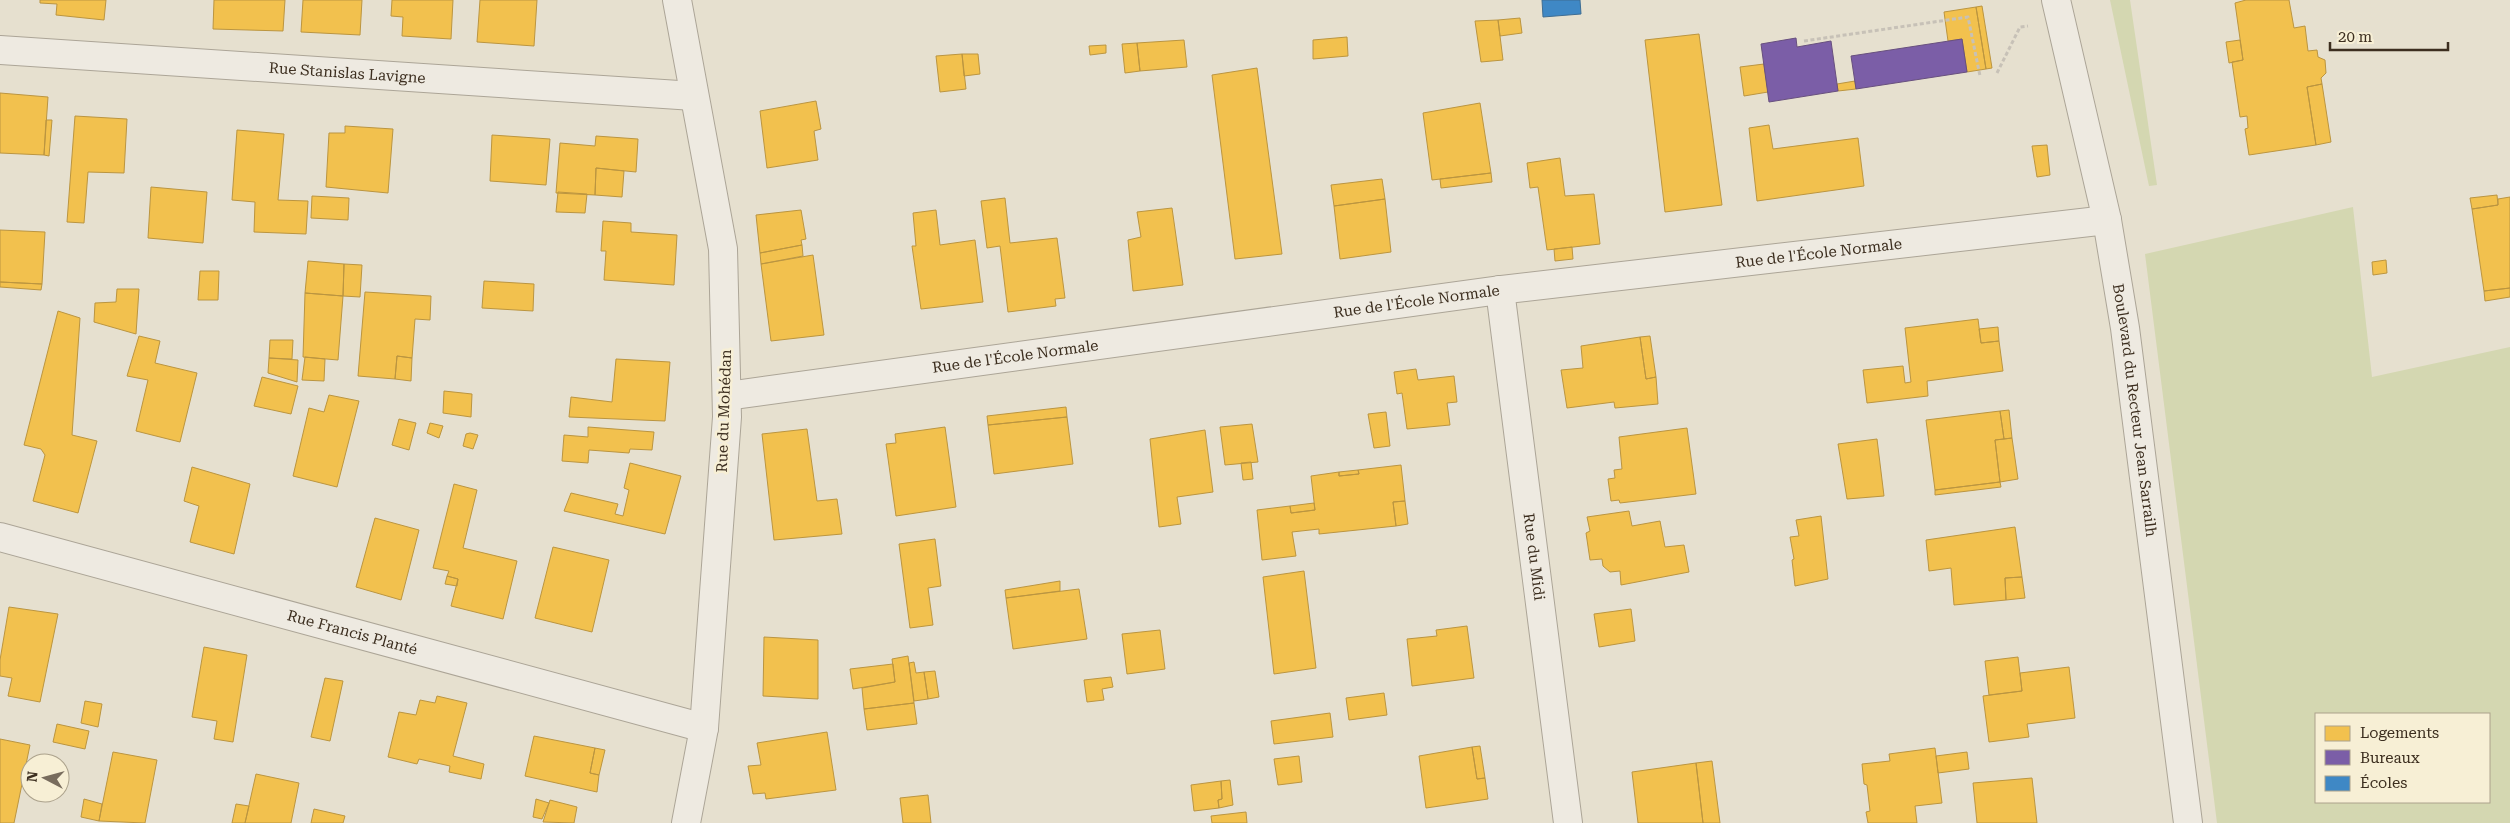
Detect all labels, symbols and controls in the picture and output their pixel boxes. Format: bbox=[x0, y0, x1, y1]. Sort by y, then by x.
scale bar bbox=[2330, 20, 2448, 52]
text: 20 m bbox=[2338, 28, 2373, 46]
street label: Rue Stanislas Lavigne bbox=[268, 59, 426, 87]
street label: Rue de l'École Normale bbox=[1734, 235, 1903, 272]
street label: Rue de l'École Normale bbox=[1332, 281, 1501, 322]
street label: Boulevard du Recteur Jean Sarrailh bbox=[2109, 282, 2161, 538]
street label: Rue de l'École Normale bbox=[931, 336, 1099, 377]
street label: Rue du Mohédan bbox=[713, 349, 735, 473]
street label: Rue du Midi bbox=[1520, 512, 1549, 602]
street label: Rue Francis Planté bbox=[285, 606, 419, 659]
legend bbox=[2315, 713, 2490, 803]
text: Logements bbox=[2360, 724, 2439, 742]
text: Bureaux bbox=[2360, 749, 2420, 767]
north arrow bbox=[20, 753, 70, 803]
text: N bbox=[24, 770, 41, 783]
text: Écoles bbox=[2360, 774, 2407, 792]

